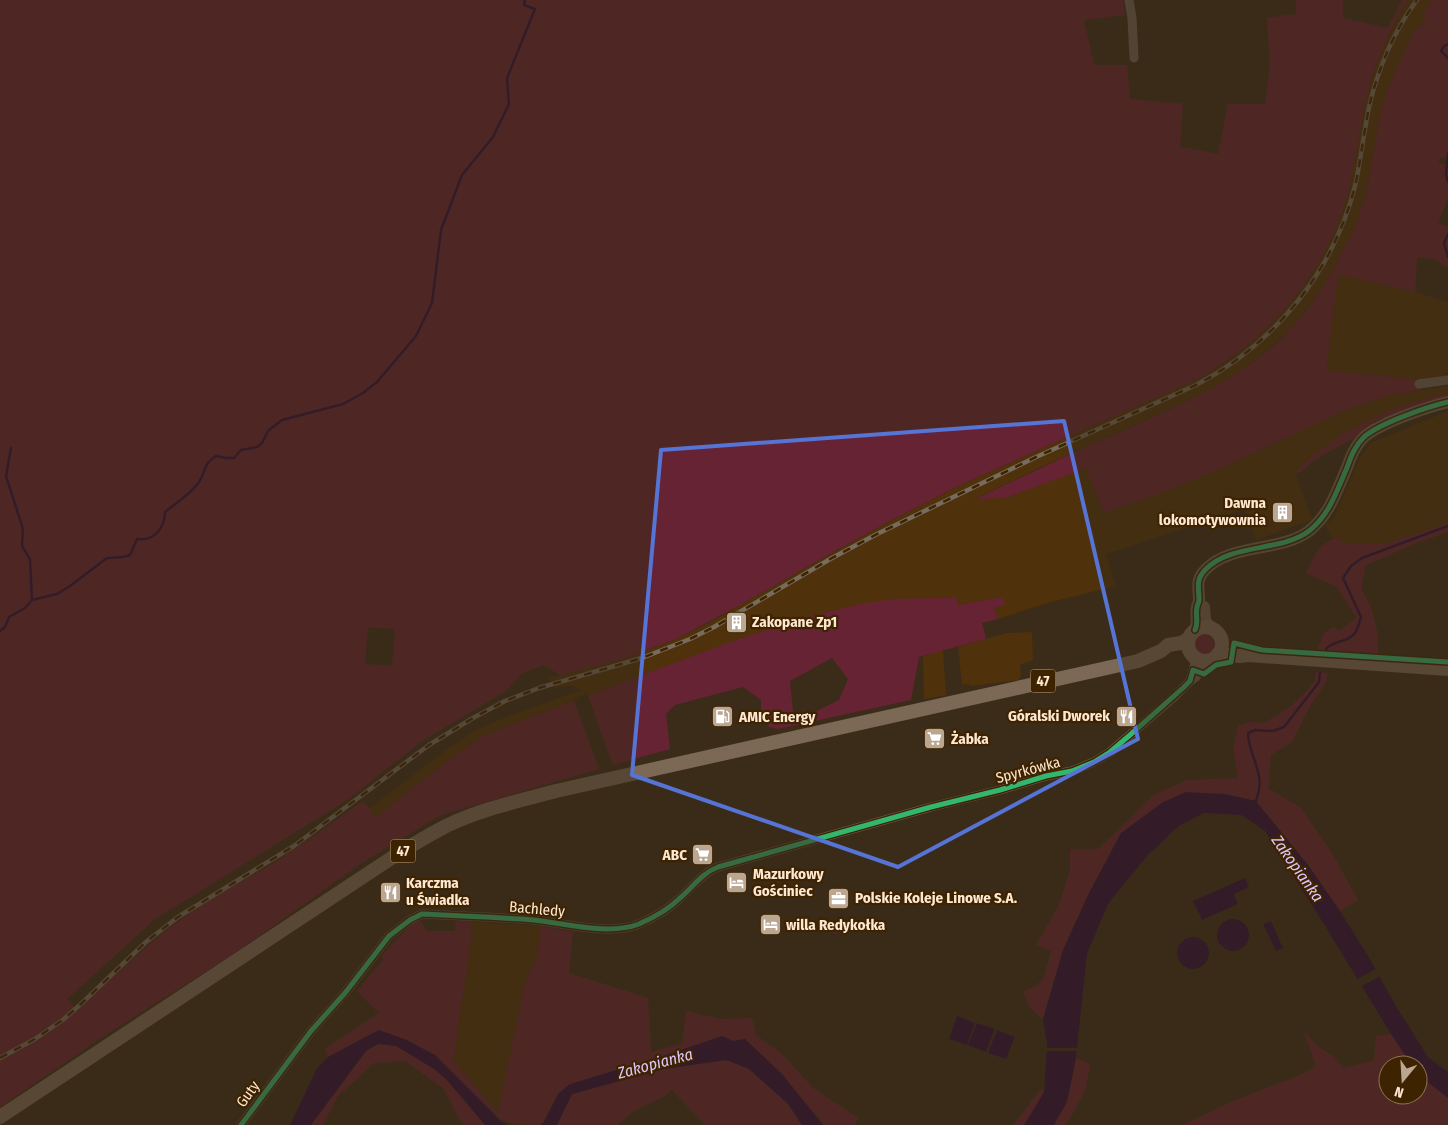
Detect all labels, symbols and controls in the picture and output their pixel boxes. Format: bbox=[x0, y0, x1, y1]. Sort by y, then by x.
place label: Dawna lokomotywownia bbox=[1159, 494, 1267, 529]
building icon: Dawna lokomotywownia bbox=[1270, 500, 1294, 524]
building icon: Zakopane Zp1 bbox=[724, 610, 748, 634]
place label: Zakopane Zp1 bbox=[752, 613, 837, 631]
road number: 47 bbox=[1030, 669, 1056, 692]
restaurant icon: Góralski Dworek bbox=[1114, 704, 1138, 728]
fuel station icon: AMIC Energy bbox=[711, 705, 735, 729]
place label: Góralski Dworek bbox=[1008, 707, 1110, 725]
place label: AMIC Energy bbox=[738, 708, 816, 726]
supermarket icon: Żabka bbox=[923, 727, 947, 751]
place label: Żabka bbox=[951, 730, 989, 748]
street label: Spyrkówka bbox=[994, 753, 1062, 787]
water label: Zakopianka bbox=[1267, 830, 1327, 905]
road number: 47 bbox=[390, 839, 416, 862]
supermarket icon: ABC bbox=[691, 843, 715, 867]
place label: ABC bbox=[662, 846, 687, 864]
place label: Mazurkowy Gościniec bbox=[753, 865, 824, 900]
hotel icon: Mazurkowy Gościniec bbox=[725, 871, 749, 895]
place label: Karczma u Świadka bbox=[406, 874, 470, 909]
restaurant icon: Karczma u Świadka bbox=[378, 880, 402, 904]
office icon: Polskie Koleje Linowe S.A. bbox=[827, 886, 851, 910]
place label: Polskie Koleje Linowe S.A. bbox=[855, 889, 1018, 907]
street label: Bachledy bbox=[508, 898, 566, 920]
hotel icon: willa Redykołka bbox=[758, 913, 782, 937]
place label: willa Redykołka bbox=[786, 916, 886, 934]
water label: Zakopianka bbox=[615, 1044, 695, 1083]
north arrow bbox=[1378, 1055, 1428, 1105]
street label: Guty bbox=[232, 1077, 264, 1111]
text: N bbox=[1393, 1083, 1406, 1101]

